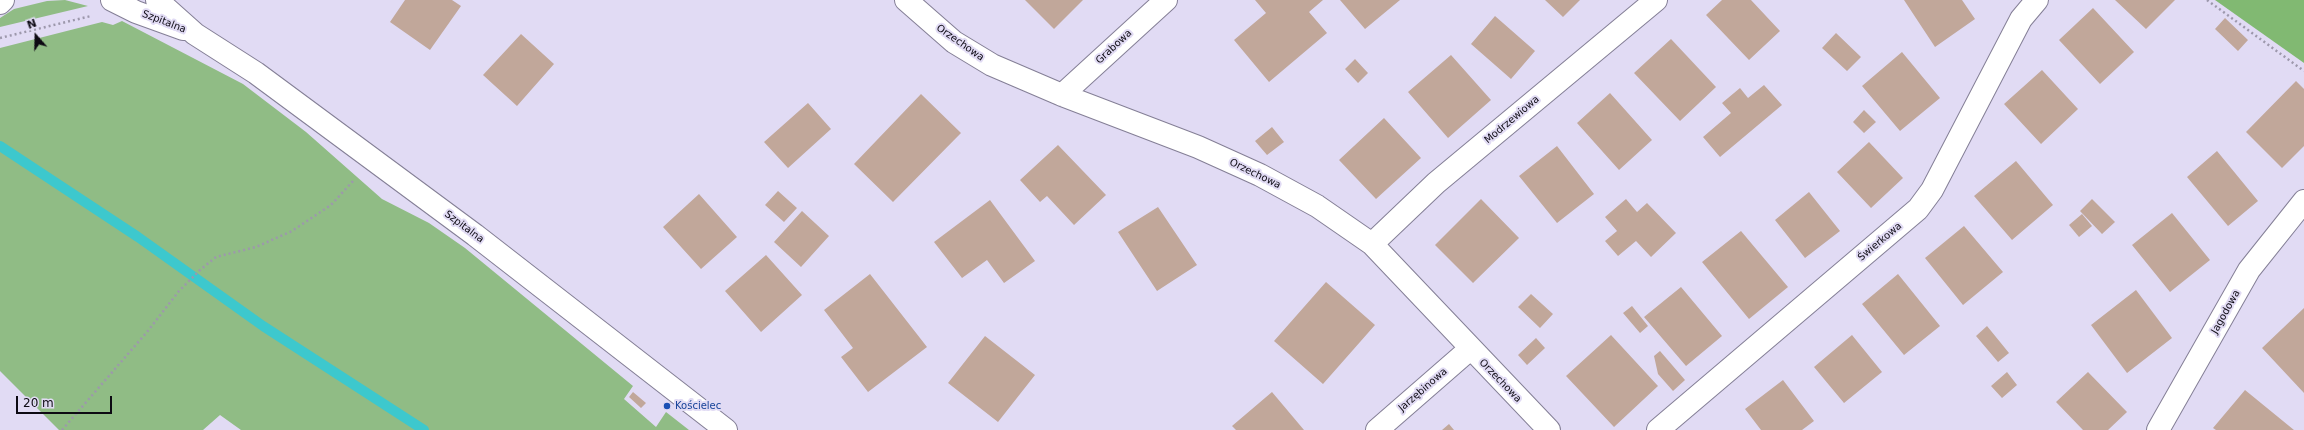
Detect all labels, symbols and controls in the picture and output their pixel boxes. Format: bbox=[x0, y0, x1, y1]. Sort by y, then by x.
street label: Szpitalna bbox=[140, 8, 188, 36]
north arrow bbox=[16, 16, 56, 56]
text: N bbox=[25, 17, 38, 32]
street label: Orzechowa bbox=[934, 22, 986, 64]
street label: Grabowa bbox=[1094, 27, 1134, 67]
street label: Modrzewiowa bbox=[1482, 94, 1542, 146]
street label: Orzechowa bbox=[1227, 156, 1283, 192]
street label: Szpitalna bbox=[442, 208, 486, 246]
street label: Świerkowa bbox=[1856, 220, 1904, 264]
street label: Jagodowa bbox=[2209, 288, 2243, 336]
street label: Orzechowa bbox=[1476, 357, 1524, 405]
street label: Jarzębinowa bbox=[1396, 366, 1450, 414]
scale bar bbox=[18, 388, 114, 414]
text: 20 m bbox=[23, 396, 54, 410]
place label: Kościelec bbox=[675, 400, 721, 412]
marker: Kościelec bbox=[662, 401, 672, 411]

